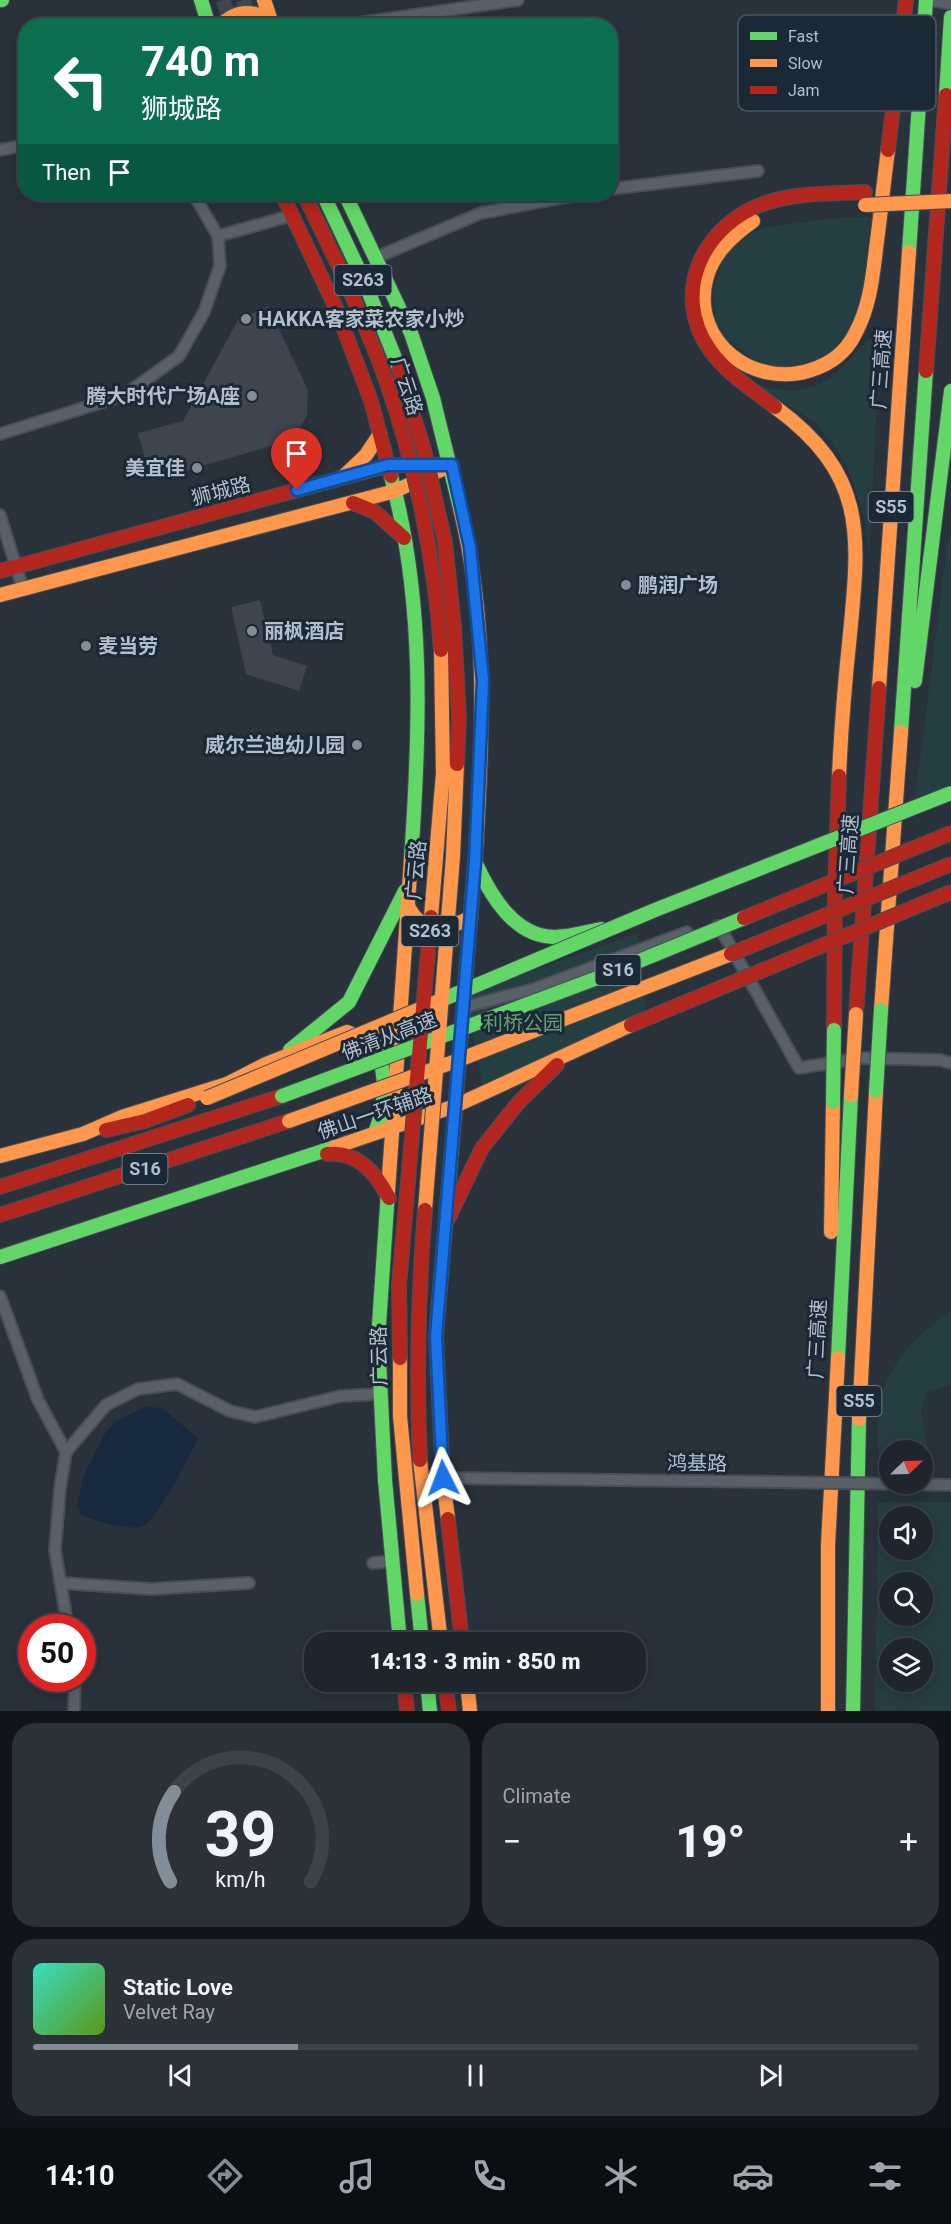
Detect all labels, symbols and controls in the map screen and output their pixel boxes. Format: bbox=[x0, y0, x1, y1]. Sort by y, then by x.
legend bbox=[738, 15, 936, 111]
text: Fast bbox=[788, 27, 819, 46]
text: 740 m bbox=[141, 37, 260, 86]
icon: left bbox=[42, 42, 120, 120]
text: Slow bbox=[788, 54, 823, 73]
text: Jam bbox=[788, 81, 820, 100]
text: 狮城路 bbox=[141, 93, 222, 125]
icon: arrive bbox=[103, 156, 136, 189]
text: Then bbox=[42, 160, 91, 185]
road number: S263 bbox=[334, 265, 392, 295]
place label: HAKKA客家菜农家小炒 bbox=[258, 307, 465, 331]
marker: HAKKA客家菜农家小炒 bbox=[239, 312, 253, 326]
street label: 广三高速 bbox=[866, 328, 896, 410]
street label: 广云路 bbox=[386, 354, 428, 418]
place label: 腾大时代广场A座 bbox=[87, 384, 240, 408]
marker: 腾大时代广场A座 bbox=[245, 389, 259, 403]
pin bbox=[271, 428, 322, 490]
icon: arrive bbox=[280, 437, 313, 470]
place label: 美宜佳 bbox=[125, 456, 185, 480]
marker: 美宜佳 bbox=[190, 461, 204, 475]
street label: 狮城路 bbox=[189, 472, 253, 510]
road number: S55 bbox=[868, 492, 914, 522]
place label: 鹏润广场 bbox=[638, 573, 718, 597]
marker: 鹏润广场 bbox=[619, 578, 633, 592]
place label: 丽枫酒店 bbox=[264, 619, 344, 643]
marker: 丽枫酒店 bbox=[245, 624, 259, 638]
place label: 麦当劳 bbox=[98, 634, 158, 658]
marker: 麦当劳 bbox=[79, 639, 93, 653]
place label: 威尔兰迪幼儿园 bbox=[205, 733, 345, 757]
marker: 威尔兰迪幼儿园 bbox=[350, 738, 364, 752]
street label: 广三高速 bbox=[833, 813, 863, 895]
street label: 广云路 bbox=[401, 839, 431, 901]
road number: S263 bbox=[402, 916, 458, 946]
road number: S16 bbox=[596, 955, 640, 985]
street label: 佛清从高速 bbox=[338, 1007, 440, 1065]
park label: 利桥公园 bbox=[483, 1011, 563, 1035]
street label: 佛山一环辅路 bbox=[314, 1082, 436, 1144]
road number: S16 bbox=[122, 1154, 168, 1184]
street label: 广三高速 bbox=[803, 1298, 831, 1380]
street label: 广云路 bbox=[366, 1326, 392, 1386]
road number: S55 bbox=[836, 1386, 882, 1416]
north arrow bbox=[879, 1440, 933, 1494]
map controls bbox=[879, 1440, 933, 1692]
position arrow bbox=[411, 1446, 475, 1510]
street label: 鸿基路 bbox=[667, 1450, 727, 1476]
button: sound bbox=[879, 1506, 933, 1560]
button: search bbox=[879, 1572, 933, 1626]
speed limit sign: 50 bbox=[18, 1614, 96, 1692]
button: layers bbox=[879, 1638, 933, 1692]
text: 14:13 · 3 min · 850 m bbox=[370, 1649, 580, 1674]
text: Climate bbox=[503, 1784, 571, 1808]
text: 39 bbox=[205, 1798, 277, 1871]
text: 19° bbox=[676, 1815, 745, 1868]
text: − bbox=[503, 1822, 521, 1861]
text: + bbox=[899, 1822, 918, 1861]
text: km/h bbox=[216, 1867, 266, 1892]
text: Static Love bbox=[123, 1975, 233, 2000]
text: Velvet Ray bbox=[123, 2000, 215, 2024]
icon: previous bbox=[164, 2059, 197, 2092]
icon: pause bbox=[459, 2059, 492, 2092]
icon: next bbox=[754, 2059, 787, 2092]
icon: directions bbox=[204, 2155, 246, 2197]
icon: music bbox=[336, 2155, 378, 2197]
icon: phone bbox=[468, 2155, 510, 2197]
icon: climate bbox=[600, 2155, 642, 2197]
icon: car bbox=[732, 2155, 774, 2197]
icon: filters bbox=[864, 2155, 906, 2197]
text: 14:10 bbox=[45, 2160, 115, 2192]

